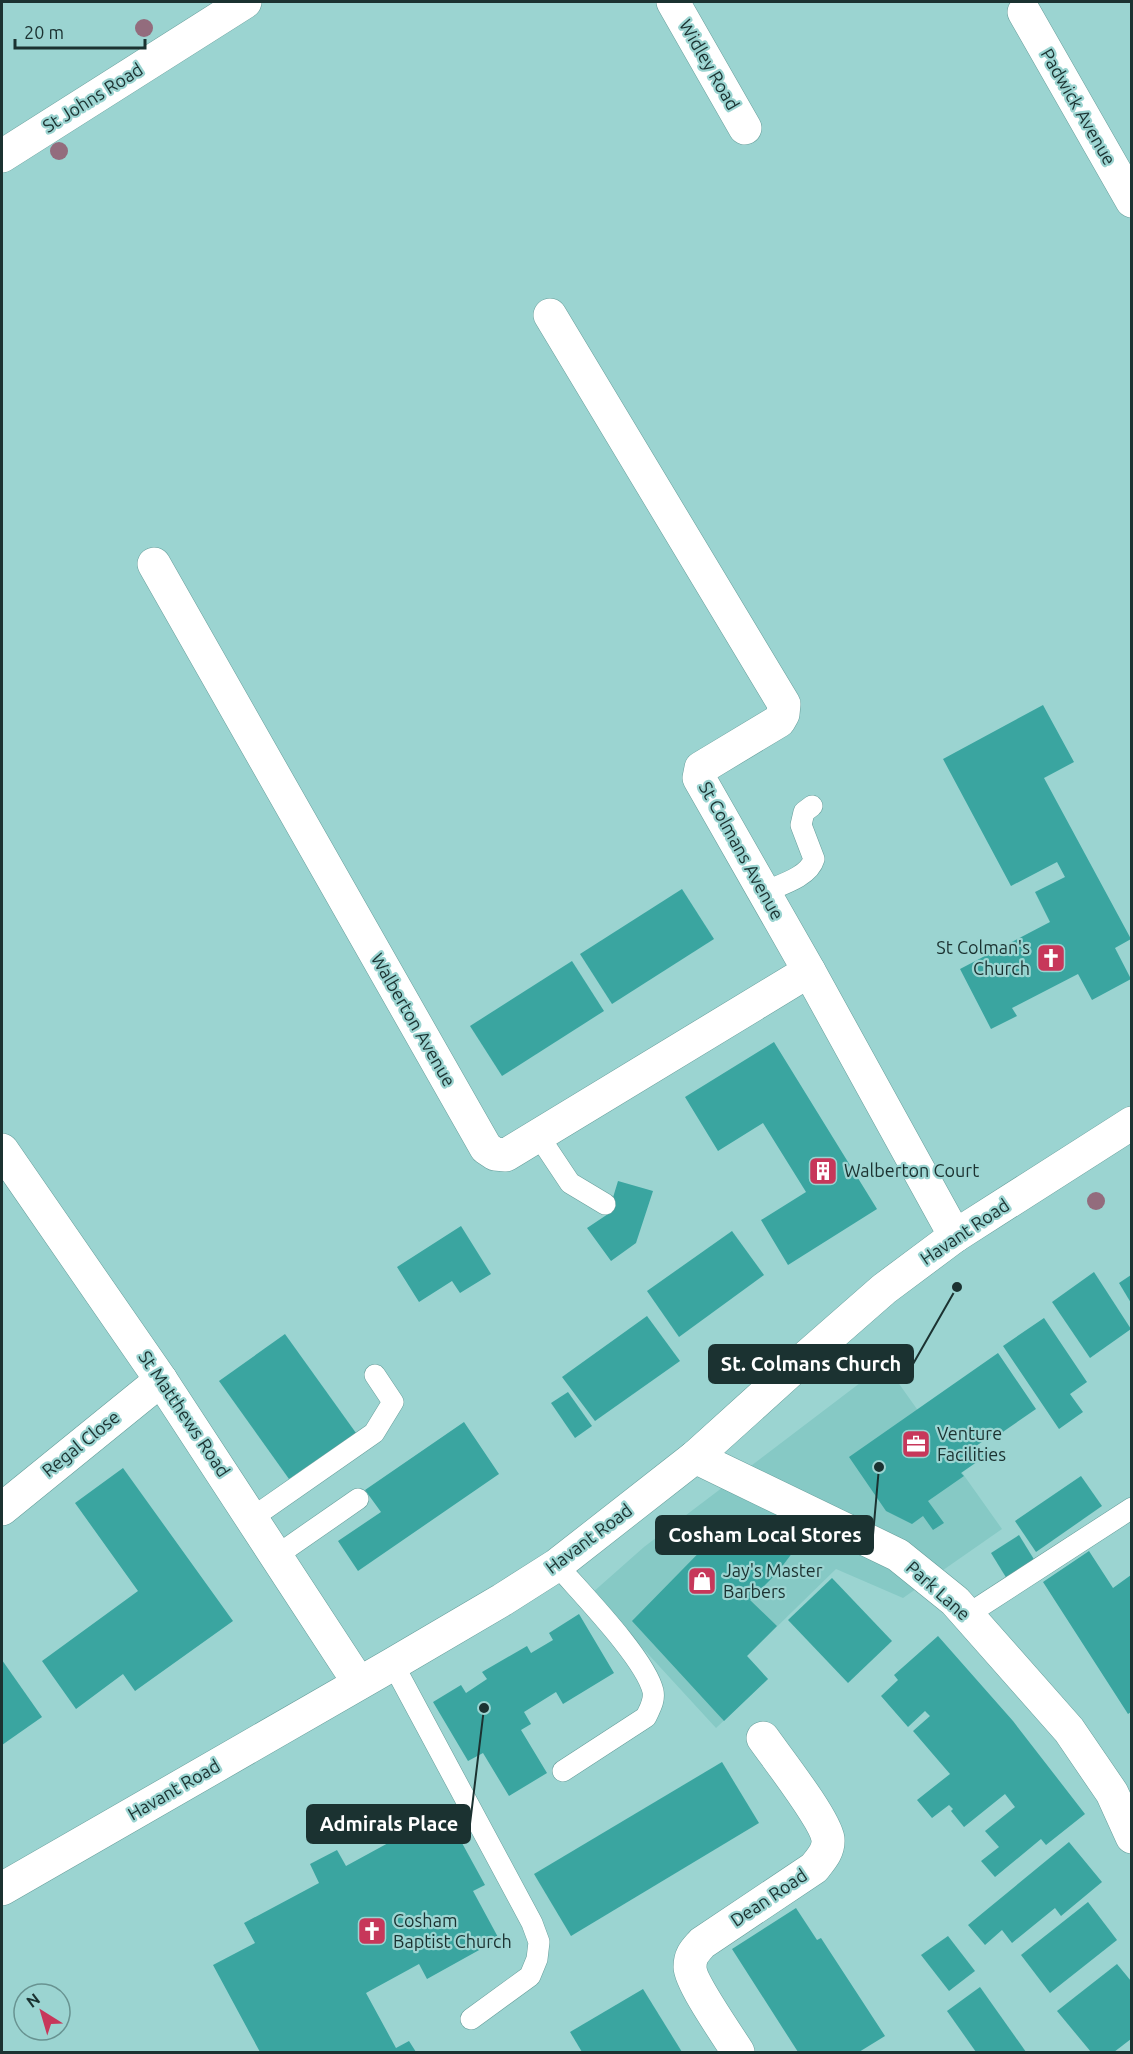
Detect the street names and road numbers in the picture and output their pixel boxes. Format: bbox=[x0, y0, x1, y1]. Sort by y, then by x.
street label: Widley Road bbox=[676, 16, 744, 113]
street label: Padwick Avenue bbox=[1037, 45, 1120, 168]
street label: St Johns Road bbox=[39, 58, 146, 136]
street label: St Colmans Avenue bbox=[696, 778, 788, 923]
street label: Walberton Avenue bbox=[368, 949, 460, 1090]
street label: Havant Road bbox=[916, 1194, 1013, 1268]
street label: St Matthews Road bbox=[135, 1347, 234, 1480]
street label: Regal Close bbox=[38, 1406, 123, 1480]
street label: Havant Road bbox=[541, 1499, 635, 1577]
street label: Park Lane bbox=[903, 1557, 975, 1624]
street label: Havant Road bbox=[124, 1755, 223, 1823]
street label: Dean Road bbox=[726, 1864, 810, 1930]

